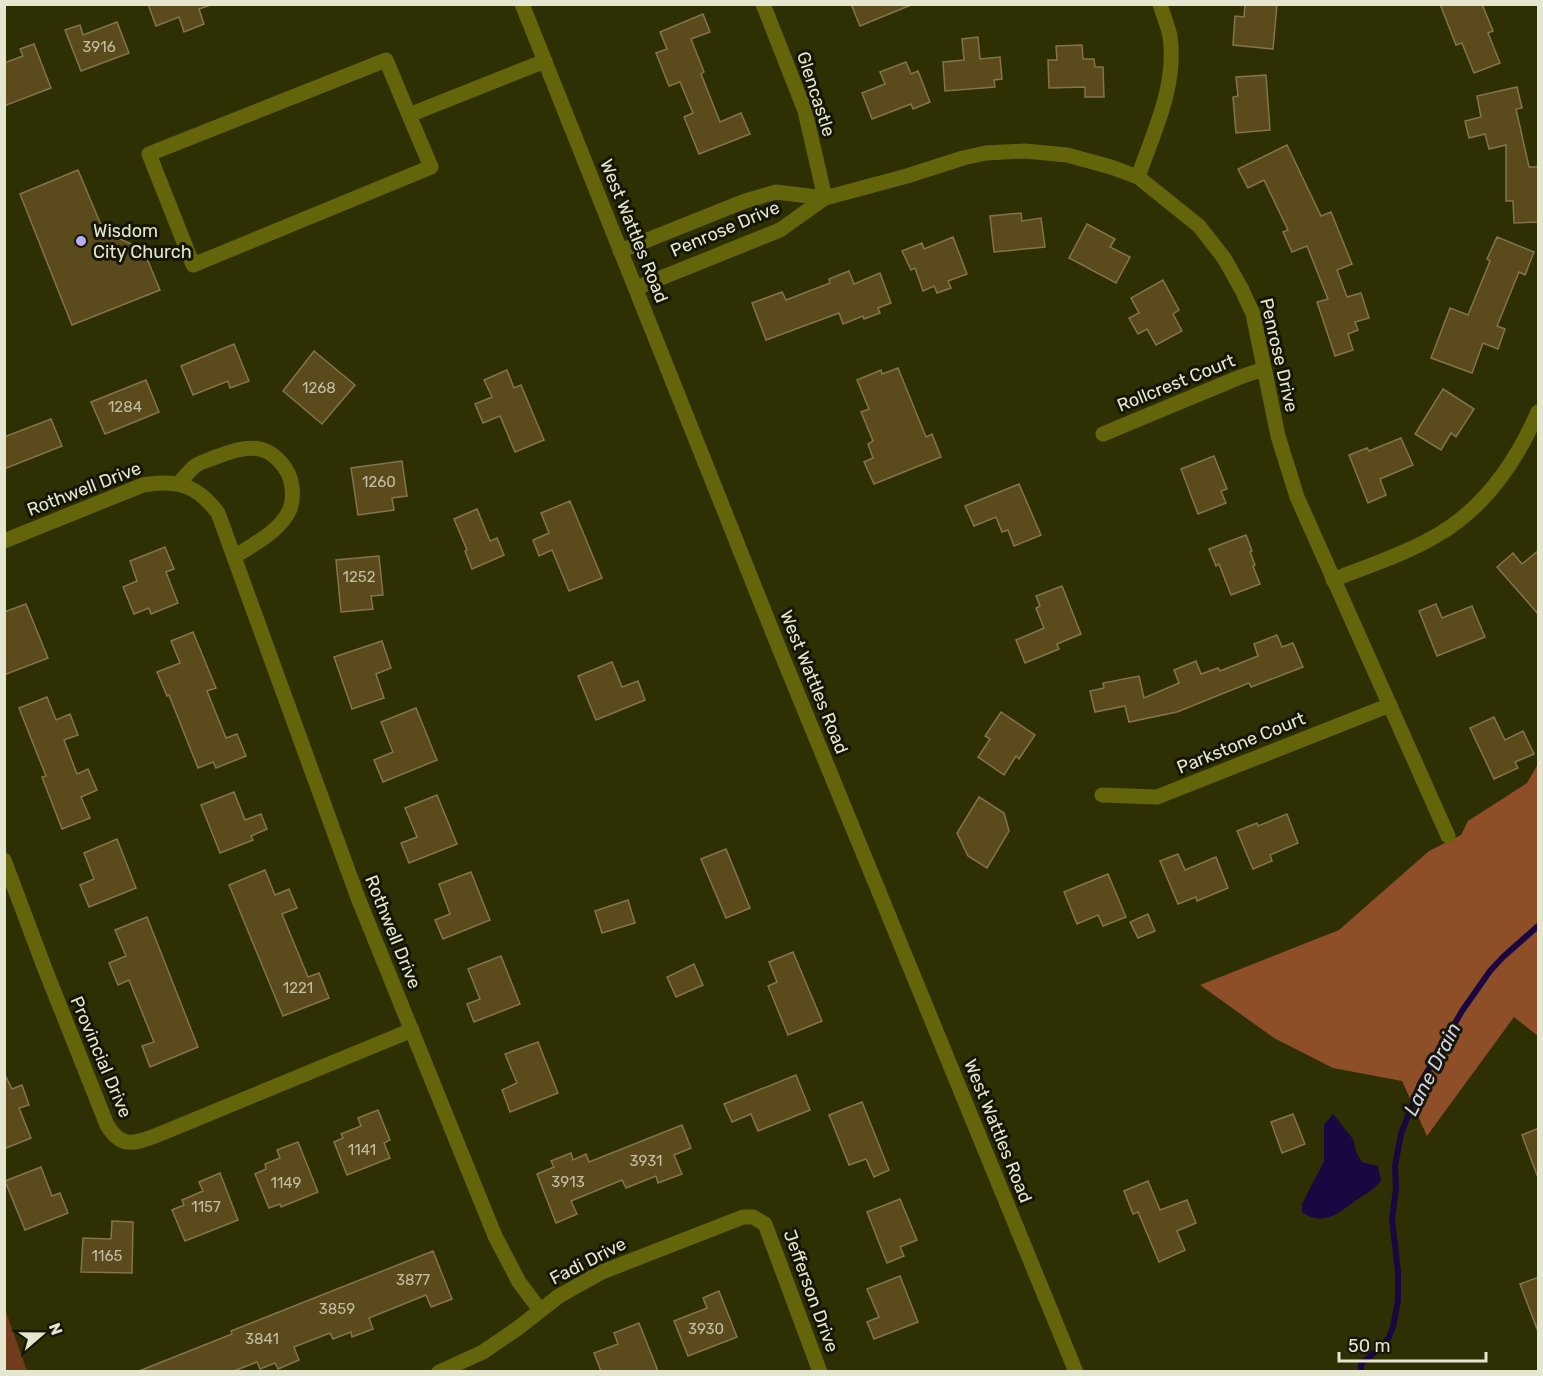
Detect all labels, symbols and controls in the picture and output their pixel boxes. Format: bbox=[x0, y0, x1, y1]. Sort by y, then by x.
house number: 3916 bbox=[82, 38, 116, 56]
street label: Glencastle bbox=[792, 49, 840, 139]
street label: West Wattles Road bbox=[595, 156, 673, 306]
street label: Penrose Drive bbox=[667, 196, 783, 262]
place label: Wisdom City Church bbox=[93, 220, 192, 263]
marker: Wisdom City Church bbox=[74, 234, 88, 248]
street label: Penrose Drive bbox=[1255, 296, 1303, 414]
street label: Rollcrest Court bbox=[1114, 349, 1238, 417]
house number: 1268 bbox=[302, 379, 336, 397]
house number: 1284 bbox=[108, 398, 142, 416]
street label: Rothwell Drive bbox=[24, 457, 144, 521]
house number: 1260 bbox=[362, 473, 396, 491]
house number: 1252 bbox=[343, 568, 376, 586]
street label: West Wattles Road bbox=[775, 607, 853, 757]
street label: Parkstone Court bbox=[1174, 707, 1308, 779]
street label: Rothwell Drive bbox=[360, 872, 426, 992]
house number: 1221 bbox=[283, 979, 313, 997]
street label: Provincial Drive bbox=[66, 993, 136, 1121]
water label: Lane Drain bbox=[1398, 1018, 1466, 1120]
street label: West Wattles Road bbox=[959, 1056, 1037, 1206]
house number: 1141 bbox=[348, 1141, 376, 1159]
house number: 3931 bbox=[630, 1152, 662, 1170]
house number: 3913 bbox=[551, 1173, 585, 1191]
house number: 1149 bbox=[271, 1174, 302, 1192]
house number: 1157 bbox=[191, 1198, 221, 1216]
street label: Jefferson Drive bbox=[779, 1227, 843, 1355]
street label: Fadi Drive bbox=[546, 1232, 630, 1290]
house number: 1165 bbox=[92, 1247, 122, 1265]
house number: 3877 bbox=[396, 1271, 430, 1289]
house number: 3859 bbox=[319, 1300, 355, 1318]
north arrow bbox=[12, 1304, 72, 1364]
text: N bbox=[45, 1320, 67, 1338]
house number: 3930 bbox=[688, 1320, 724, 1338]
scale bar bbox=[1339, 1325, 1486, 1363]
house number: 3841 bbox=[245, 1330, 279, 1348]
text: 50 m bbox=[1348, 1335, 1391, 1357]

